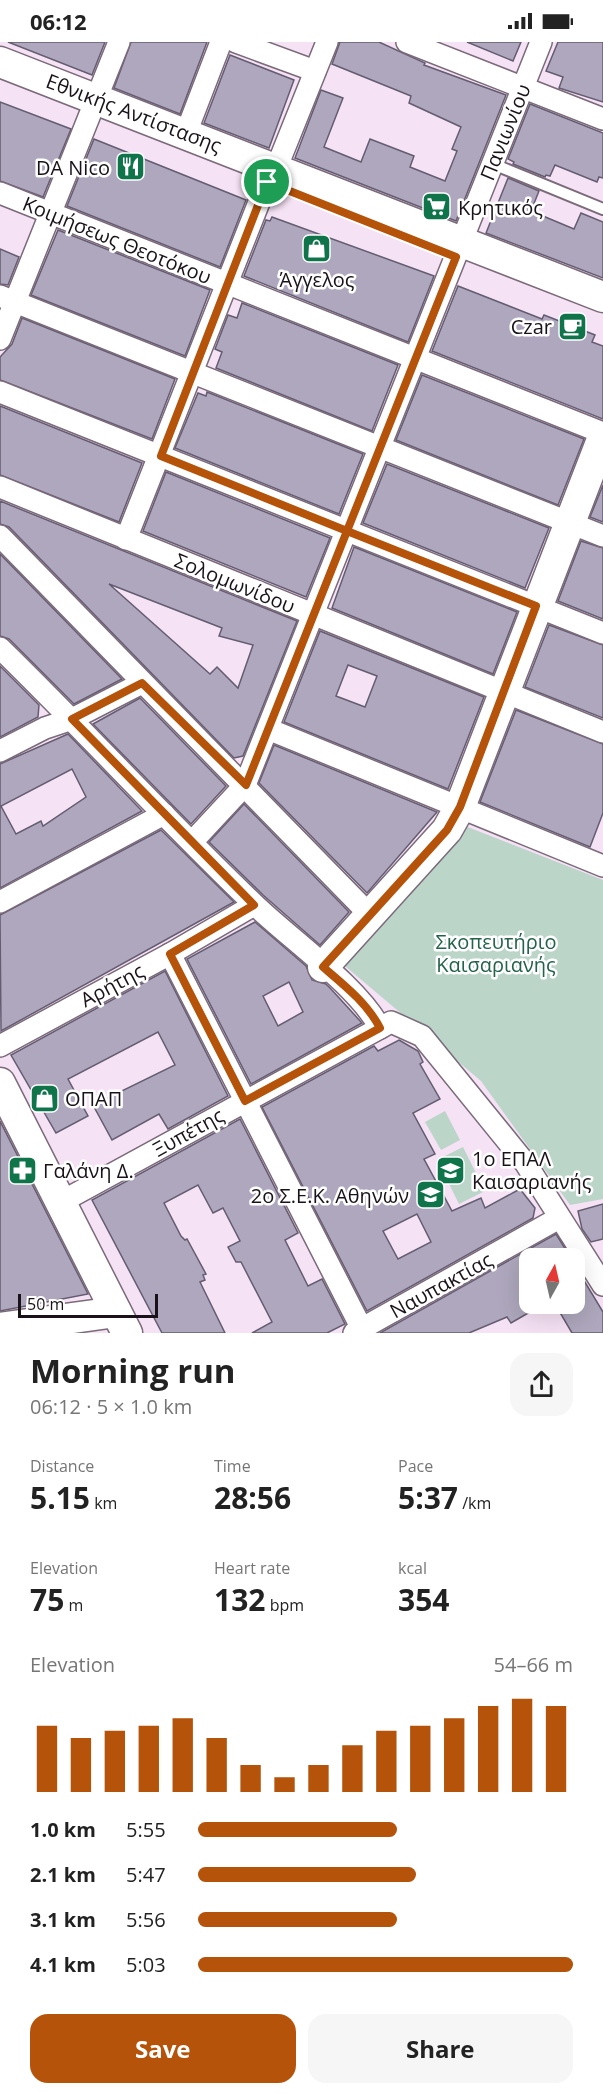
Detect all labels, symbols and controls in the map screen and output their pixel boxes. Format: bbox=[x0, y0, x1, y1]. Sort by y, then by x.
text: 06:12 bbox=[30, 6, 87, 36]
street label: Εθνικής Αντίστασης bbox=[42, 67, 226, 159]
street label: Πανιωνίου bbox=[473, 80, 537, 184]
restaurant icon: DA Nico bbox=[115, 151, 147, 183]
place label: DA Nico bbox=[36, 154, 110, 181]
pin bbox=[241, 156, 292, 207]
icon: arrive bbox=[250, 165, 283, 198]
street label: Κοιμήσεως Θεοτόκου bbox=[19, 190, 215, 290]
supermarket icon: Κρητικός bbox=[421, 191, 453, 223]
place label: Κρητικός bbox=[458, 194, 543, 221]
shop icon: Άγγελος bbox=[301, 232, 333, 264]
place label: Άγγελος bbox=[279, 266, 355, 293]
cafe icon: Czar bbox=[557, 310, 589, 342]
place label: Czar bbox=[511, 313, 552, 340]
street label: Σολομωνίδου bbox=[171, 547, 299, 619]
park label: Σκοπευτήριο Καισαριανής bbox=[435, 928, 557, 978]
street label: Αρήτης bbox=[76, 957, 149, 1013]
shop icon: ΟΠΑΠ bbox=[28, 1082, 60, 1114]
place label: ΟΠΑΠ bbox=[65, 1085, 122, 1112]
street label: Ξυπέτης bbox=[148, 1101, 229, 1163]
place label: 1ο ΕΠΑΛ Καισαριανής bbox=[472, 1145, 592, 1195]
pharmacy icon: Γαλάνη Δ. bbox=[6, 1154, 38, 1186]
school or university icon: 1ο ΕΠΑΛ Καισαριανής bbox=[435, 1154, 467, 1186]
place label: Γαλάνη Δ. bbox=[43, 1157, 134, 1184]
school or university icon: 2ο Σ.Ε.Κ. Αθηνών bbox=[414, 1179, 446, 1211]
place label: 2ο Σ.Ε.Κ. Αθηνών bbox=[251, 1182, 409, 1209]
street label: Ναυπακτίας bbox=[385, 1246, 497, 1324]
north arrow bbox=[519, 1248, 585, 1314]
map controls bbox=[519, 1248, 585, 1314]
scale bar bbox=[18, 1291, 158, 1318]
text: 50 m bbox=[27, 1293, 64, 1315]
text: Morning run bbox=[30, 1348, 236, 1393]
button: share bbox=[510, 1353, 573, 1416]
text: 06:12 · 5 × 1.0 km bbox=[30, 1393, 192, 1420]
text: Distance bbox=[30, 1455, 94, 1477]
text: Time bbox=[214, 1455, 251, 1477]
text: Pace bbox=[398, 1455, 433, 1477]
text: 5.15 bbox=[30, 1477, 90, 1518]
text: 28:56 bbox=[214, 1477, 291, 1518]
text: 5:37 bbox=[398, 1477, 458, 1518]
text: km bbox=[90, 1492, 117, 1514]
text: /km bbox=[458, 1492, 491, 1514]
text: Elevation bbox=[30, 1557, 98, 1579]
text: Heart rate bbox=[214, 1557, 290, 1579]
text: kcal bbox=[398, 1557, 427, 1579]
text: 75 bbox=[30, 1579, 64, 1620]
text: 132 bbox=[214, 1579, 265, 1620]
text: 354 bbox=[398, 1579, 449, 1620]
text: m bbox=[64, 1594, 83, 1616]
text: bpm bbox=[265, 1594, 304, 1616]
text: Elevation bbox=[30, 1651, 115, 1678]
text: 54–66 m bbox=[494, 1651, 573, 1678]
text: 1.0 km bbox=[30, 1816, 96, 1843]
text: 5:55 bbox=[126, 1816, 166, 1843]
text: 2.1 km bbox=[30, 1861, 96, 1888]
text: 5:47 bbox=[126, 1861, 166, 1888]
text: 3.1 km bbox=[30, 1906, 96, 1933]
text: 5:56 bbox=[126, 1906, 166, 1933]
text: 4.1 km bbox=[30, 1951, 96, 1978]
text: 5:03 bbox=[126, 1951, 166, 1978]
button: Save bbox=[30, 2014, 296, 2083]
button: Share bbox=[308, 2014, 573, 2083]

